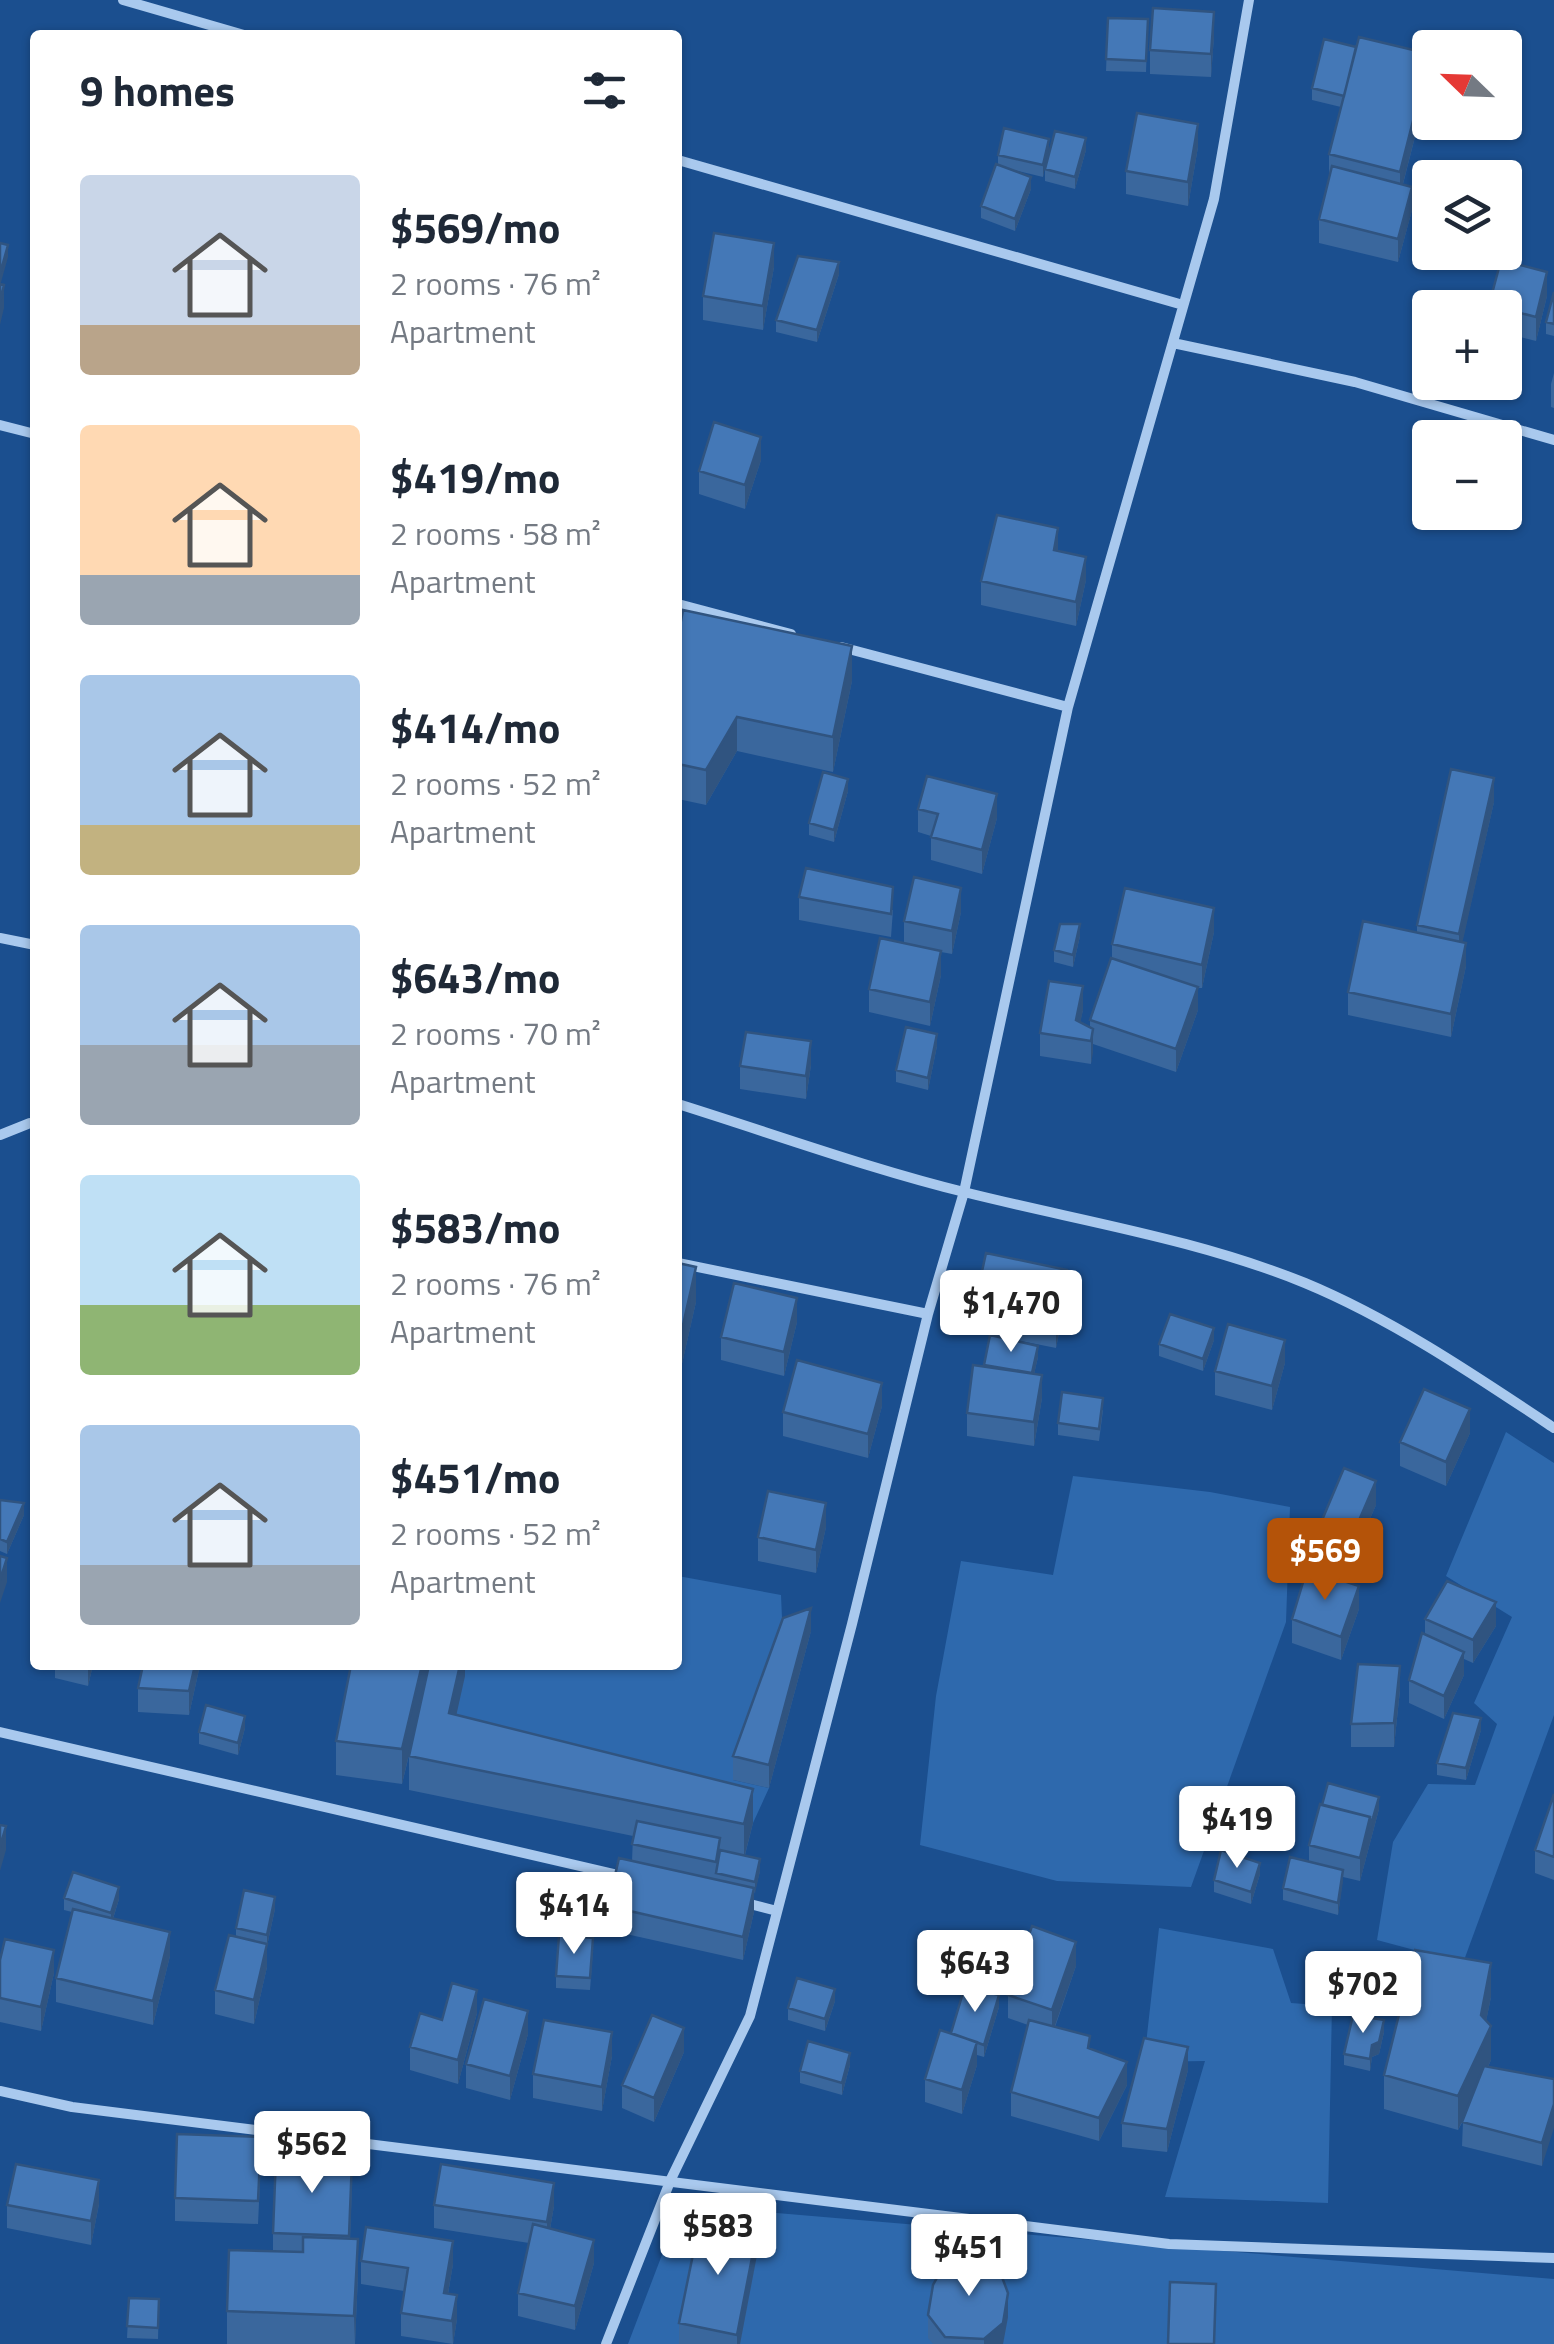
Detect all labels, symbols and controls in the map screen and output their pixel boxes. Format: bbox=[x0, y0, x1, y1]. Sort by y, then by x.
north arrow bbox=[1412, 30, 1522, 140]
map controls bbox=[1412, 30, 1522, 530]
text: 9 homes bbox=[80, 58, 235, 122]
icon: filters bbox=[577, 63, 632, 118]
button: layers bbox=[1412, 160, 1522, 270]
text: $569/mo bbox=[390, 195, 560, 259]
icon: home bbox=[160, 215, 280, 335]
text: 2 rooms · 76 m² bbox=[390, 259, 601, 307]
button: + bbox=[1412, 290, 1522, 400]
text: Apartment bbox=[390, 307, 536, 355]
button: − bbox=[1412, 420, 1522, 530]
text: $419/mo bbox=[390, 445, 560, 509]
icon: home bbox=[160, 465, 280, 585]
text: 2 rooms · 58 m² bbox=[390, 509, 601, 557]
text: Apartment bbox=[390, 557, 536, 605]
text: $414/mo bbox=[390, 695, 560, 759]
icon: home bbox=[160, 715, 280, 835]
text: 2 rooms · 52 m² bbox=[390, 759, 601, 807]
text: Apartment bbox=[390, 807, 536, 855]
text: $643/mo bbox=[390, 945, 560, 1009]
icon: home bbox=[160, 965, 280, 1085]
text: 2 rooms · 70 m² bbox=[390, 1009, 601, 1057]
text: Apartment bbox=[390, 1057, 536, 1105]
text: $583/mo bbox=[390, 1195, 560, 1259]
icon: home bbox=[160, 1215, 280, 1335]
text: 2 rooms · 76 m² bbox=[390, 1259, 601, 1307]
pin: $1,470 bbox=[930, 1270, 1092, 1355]
text: $1,470 bbox=[962, 1278, 1060, 1326]
text: Apartment bbox=[390, 1307, 536, 1355]
text: $451/mo bbox=[390, 1445, 560, 1509]
icon: home bbox=[160, 1465, 280, 1585]
text: 2 rooms · 52 m² bbox=[390, 1509, 601, 1557]
pin: $569 bbox=[1266, 1518, 1384, 1603]
text: $569 bbox=[1289, 1526, 1361, 1574]
text: Apartment bbox=[390, 1557, 536, 1605]
pin: $419 bbox=[1178, 1786, 1296, 1871]
text: $419 bbox=[1201, 1794, 1273, 1842]
pin: $414 bbox=[515, 1872, 633, 1957]
text: $414 bbox=[538, 1880, 610, 1928]
pin: $643 bbox=[916, 1930, 1034, 2015]
text: $643 bbox=[939, 1938, 1011, 1986]
pin: $702 bbox=[1304, 1951, 1422, 2036]
text: $702 bbox=[1327, 1959, 1399, 2007]
pin: $562 bbox=[253, 2111, 371, 2196]
text: $562 bbox=[276, 2119, 348, 2167]
pin: $583 bbox=[659, 2193, 777, 2278]
text: $583 bbox=[682, 2201, 754, 2249]
pin: $451 bbox=[910, 2214, 1028, 2299]
text: $451 bbox=[933, 2222, 1005, 2270]

